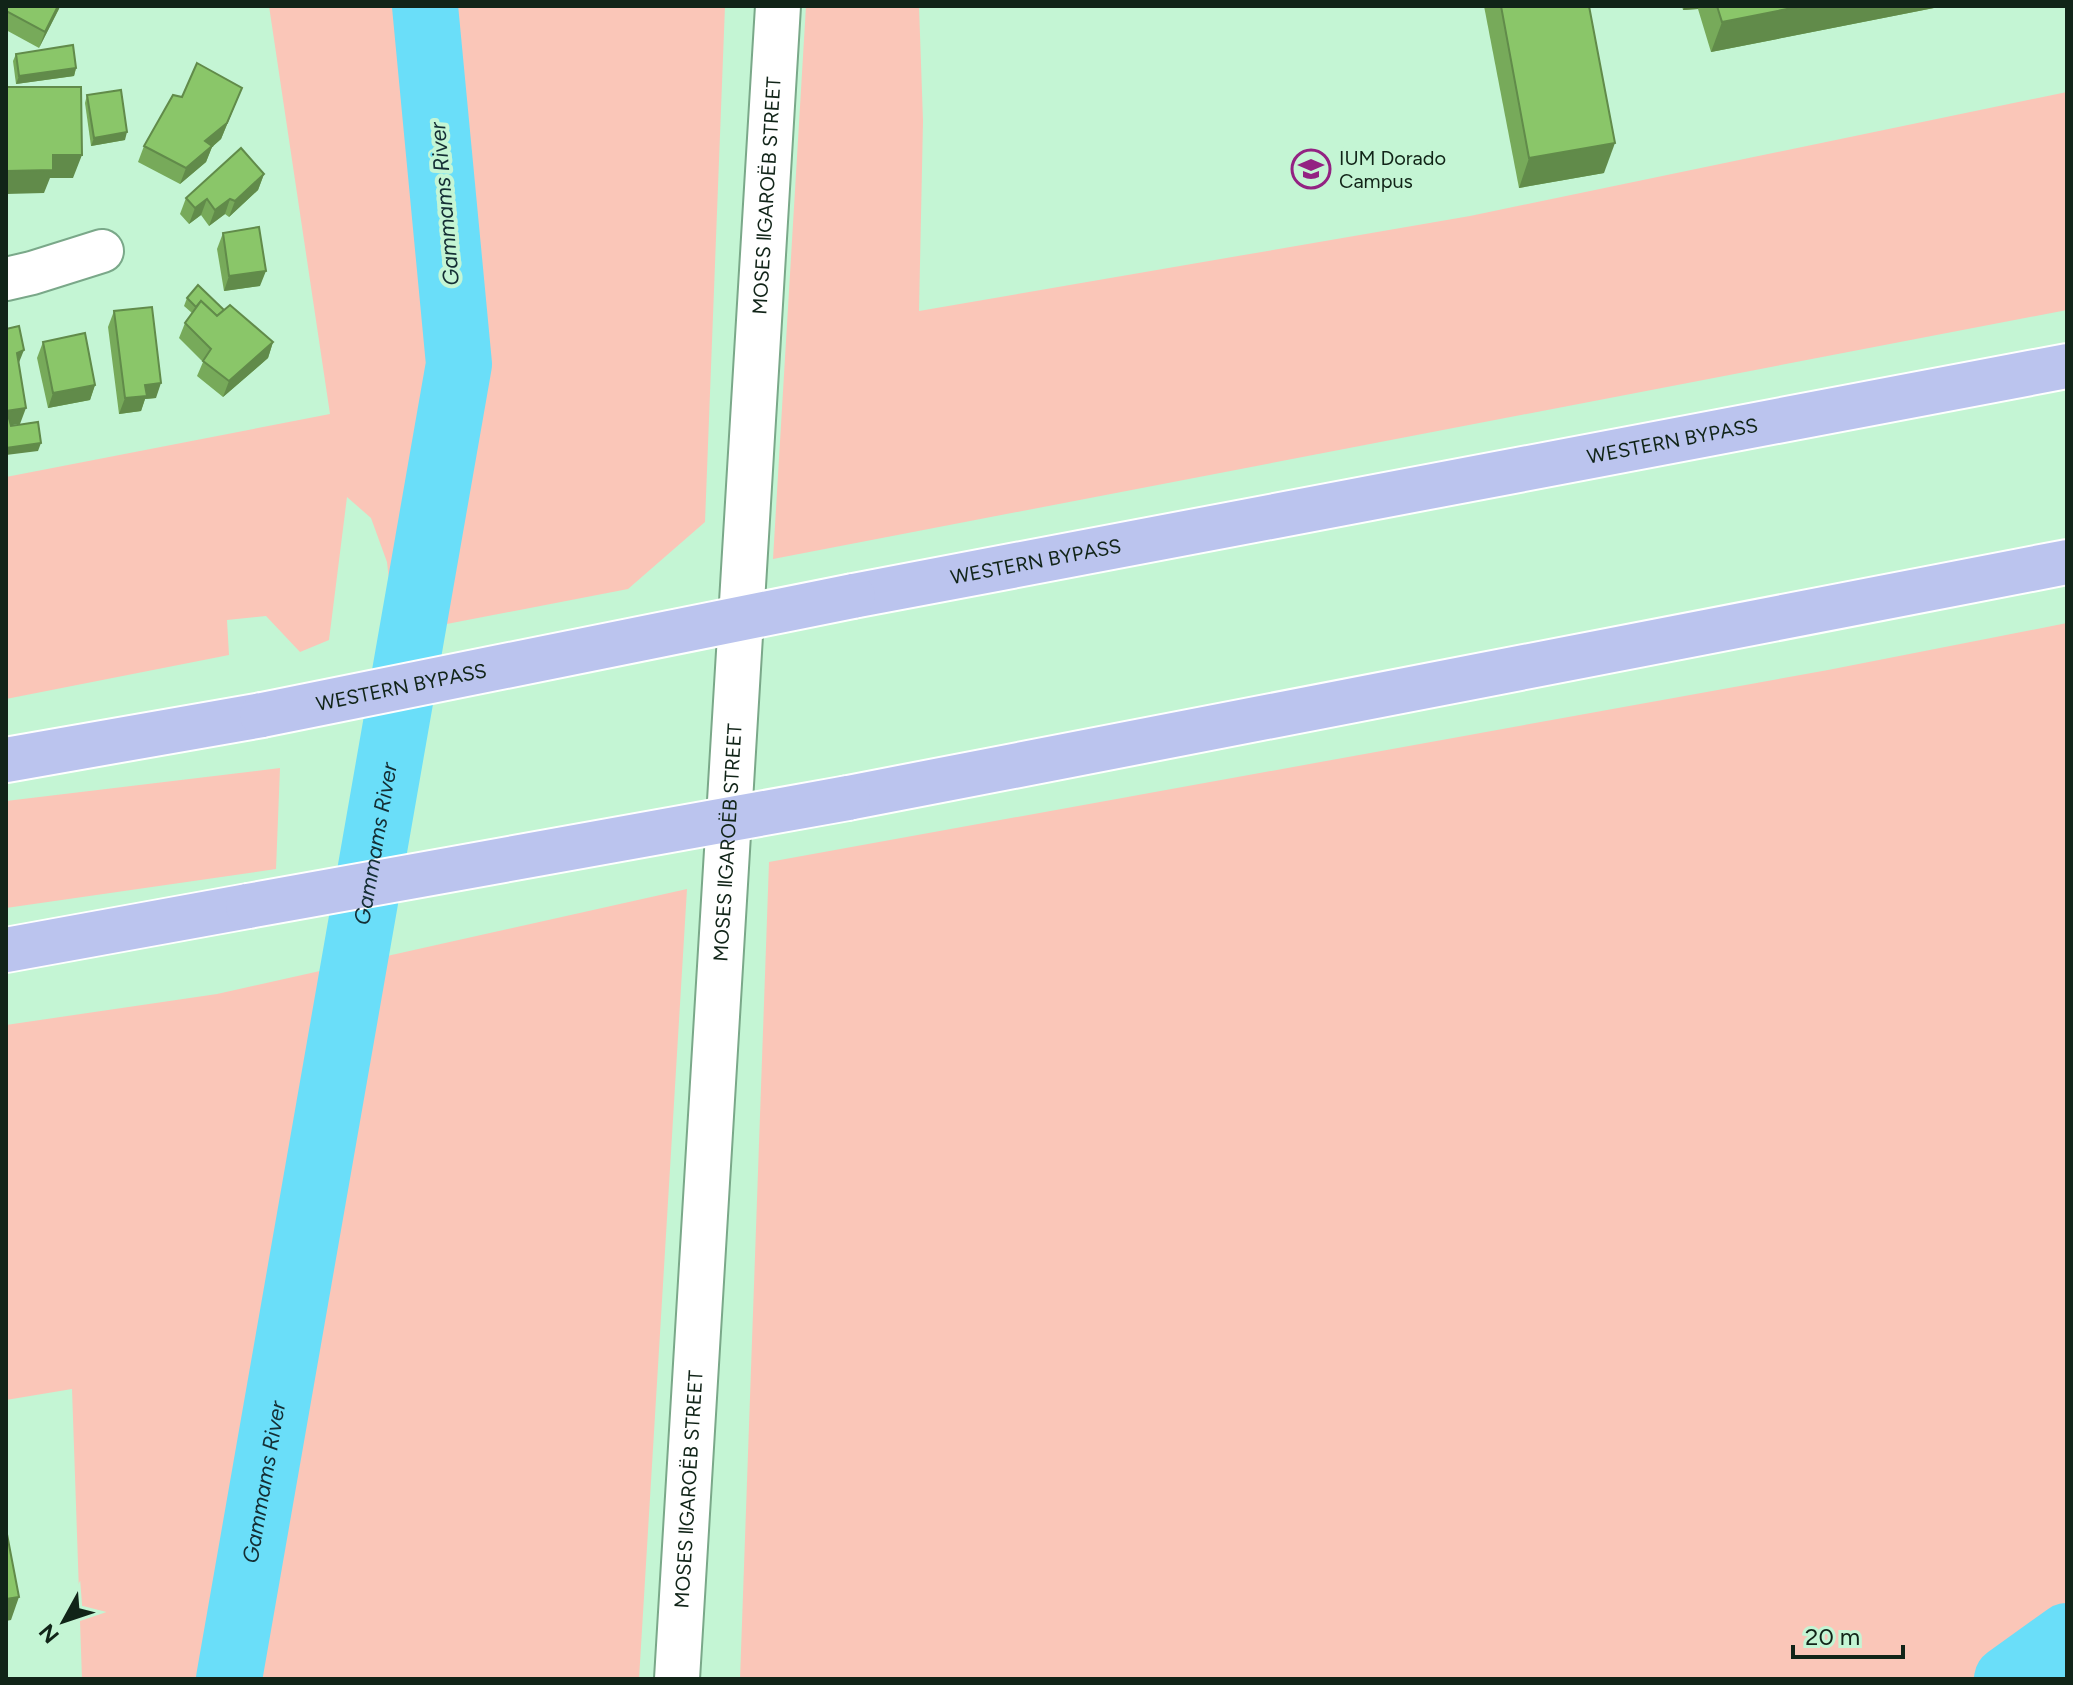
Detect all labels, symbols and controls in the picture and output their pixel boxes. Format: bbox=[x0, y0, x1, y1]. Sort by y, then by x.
street label: MOSES ǁGAROËB STREET bbox=[747, 76, 786, 315]
water label: Gammams River bbox=[424, 120, 465, 287]
place label: IUM Dorado Campus bbox=[1339, 146, 1446, 193]
school or university icon: IUM Dorado Campus bbox=[1290, 148, 1332, 190]
street label: WESTERN BYPASS bbox=[1585, 413, 1760, 469]
street label: WESTERN BYPASS bbox=[948, 533, 1123, 589]
street label: WESTERN BYPASS bbox=[314, 658, 488, 716]
street label: MOSES ǁGAROËB STREET bbox=[708, 723, 747, 962]
water label: Gammams River bbox=[348, 759, 403, 927]
street label: MOSES ǁGAROËB STREET bbox=[669, 1370, 708, 1609]
water label: Gammams River bbox=[237, 1397, 292, 1565]
north arrow bbox=[24, 1581, 104, 1661]
scale bar bbox=[1793, 1609, 1903, 1659]
text: N bbox=[33, 1618, 65, 1649]
text: 20 m bbox=[1805, 1622, 1860, 1651]

